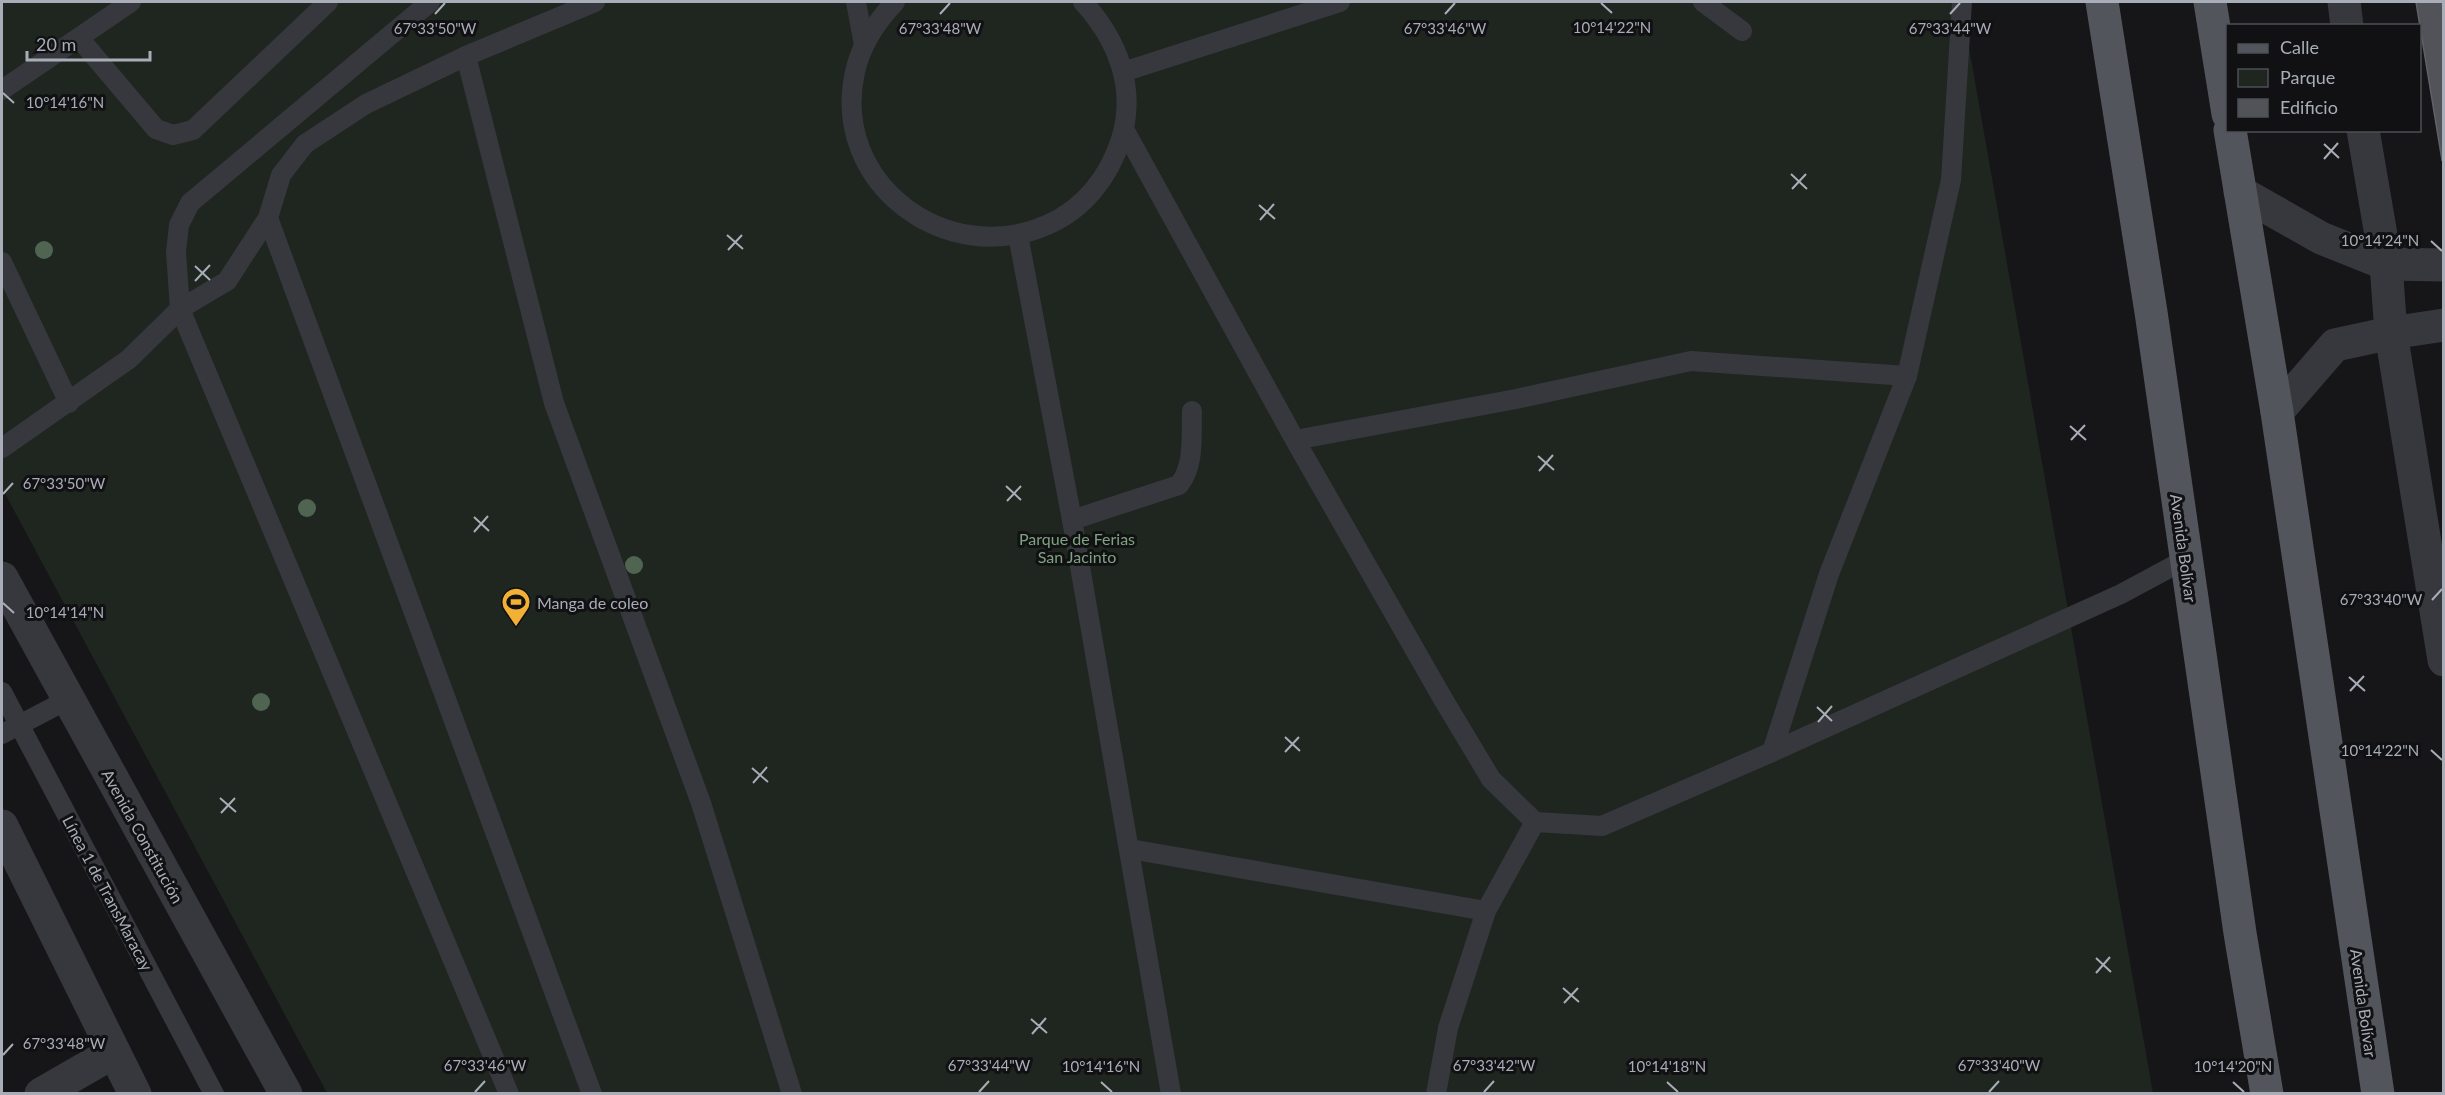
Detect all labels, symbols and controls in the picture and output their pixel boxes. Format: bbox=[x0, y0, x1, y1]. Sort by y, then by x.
text: 10°14'22"N bbox=[1573, 18, 1651, 36]
text: 67°33'50"W bbox=[394, 19, 477, 37]
text: 67°33'48"W bbox=[899, 19, 982, 37]
text: 67°33'46"W bbox=[1404, 19, 1487, 37]
text: 67°33'44"W bbox=[1909, 19, 1992, 37]
scale bar bbox=[27, 24, 150, 62]
legend bbox=[2226, 24, 2421, 132]
text: 20 m bbox=[36, 33, 76, 55]
text: Calle bbox=[2280, 36, 2319, 58]
text: Parque bbox=[2280, 66, 2335, 88]
text: 10°14'16"N bbox=[26, 93, 104, 111]
text: Edificio bbox=[2280, 96, 2338, 118]
text: 10°14'24"N bbox=[2341, 231, 2419, 249]
text: 67°33'50"W bbox=[23, 474, 106, 492]
street label: Avenida Bolívar bbox=[2167, 493, 2201, 604]
park label: Parque de Ferias San Jacinto bbox=[1019, 529, 1135, 566]
sports icon: Manga de coleo bbox=[500, 586, 532, 628]
text: 67°33'40"W bbox=[2340, 590, 2423, 608]
place label: Manga de coleo bbox=[537, 593, 648, 612]
text: 10°14'14"N bbox=[26, 603, 104, 621]
text: 10°14'22"N bbox=[2341, 741, 2419, 759]
street label: Avenida Constitución bbox=[98, 766, 188, 906]
street label: Línea 1 de TransMaracay bbox=[59, 812, 157, 974]
street label: Avenida Bolívar bbox=[2347, 948, 2381, 1059]
text: 67°33'48"W bbox=[23, 1034, 106, 1052]
text: 67°33'46"W bbox=[444, 1056, 527, 1074]
text: 67°33'44"W bbox=[948, 1056, 1031, 1074]
text: 67°33'42"W bbox=[1453, 1056, 1536, 1074]
text: 67°33'40"W bbox=[1958, 1056, 2041, 1074]
text: 10°14'16"N bbox=[1062, 1057, 1140, 1075]
text: 10°14'18"N bbox=[1628, 1057, 1706, 1075]
text: 10°14'20"N bbox=[2194, 1057, 2272, 1075]

